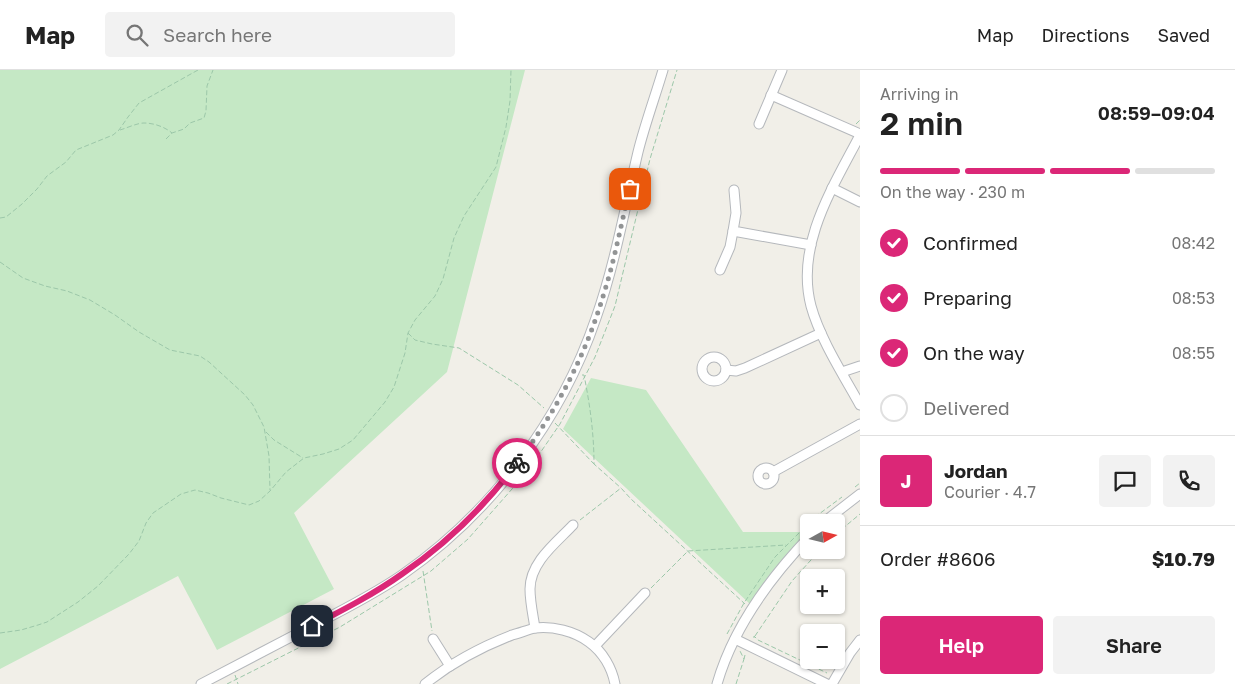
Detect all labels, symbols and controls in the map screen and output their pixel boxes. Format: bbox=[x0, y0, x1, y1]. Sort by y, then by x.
search box bbox=[105, 12, 455, 57]
text: Map bbox=[25, 20, 75, 49]
icon: search bbox=[123, 21, 151, 49]
text: Search here bbox=[163, 23, 272, 46]
text: Map bbox=[977, 24, 1013, 46]
text: Directions bbox=[1041, 24, 1129, 46]
text: Saved bbox=[1157, 24, 1210, 46]
text: Arriving in bbox=[880, 84, 959, 104]
text: 08:59–09:04 bbox=[1098, 101, 1215, 124]
text: 2 min bbox=[880, 104, 963, 142]
pin bbox=[609, 168, 651, 210]
icon: bag bbox=[616, 175, 644, 203]
text: On the way · 230 m bbox=[880, 182, 1025, 202]
icon: check bbox=[880, 229, 908, 257]
text: Confirmed bbox=[923, 231, 1018, 254]
text: 08:42 bbox=[1171, 233, 1215, 253]
icon: check bbox=[880, 284, 908, 312]
text: Preparing bbox=[923, 286, 1012, 309]
text: 08:53 bbox=[1172, 288, 1215, 308]
icon: check bbox=[880, 339, 908, 367]
text: On the way bbox=[923, 341, 1025, 364]
text: 08:55 bbox=[1172, 343, 1215, 363]
text: Delivered bbox=[923, 396, 1010, 419]
courier bbox=[492, 438, 542, 488]
icon: bike bbox=[503, 449, 531, 477]
button: chat bbox=[1099, 455, 1151, 507]
button: phone bbox=[1163, 455, 1215, 507]
text: Jordan bbox=[944, 459, 1008, 482]
text: J bbox=[901, 469, 911, 492]
text: Courier · 4.7 bbox=[944, 482, 1036, 502]
north arrow bbox=[800, 514, 845, 559]
map controls bbox=[800, 514, 845, 669]
text: Order #8606 bbox=[880, 547, 995, 570]
text: $10.79 bbox=[1152, 547, 1215, 570]
button: + bbox=[800, 569, 845, 614]
pin bbox=[291, 605, 333, 647]
icon: home bbox=[298, 612, 326, 640]
button: Help bbox=[880, 616, 1043, 674]
button: Share bbox=[1053, 616, 1215, 674]
button: − bbox=[800, 624, 845, 669]

